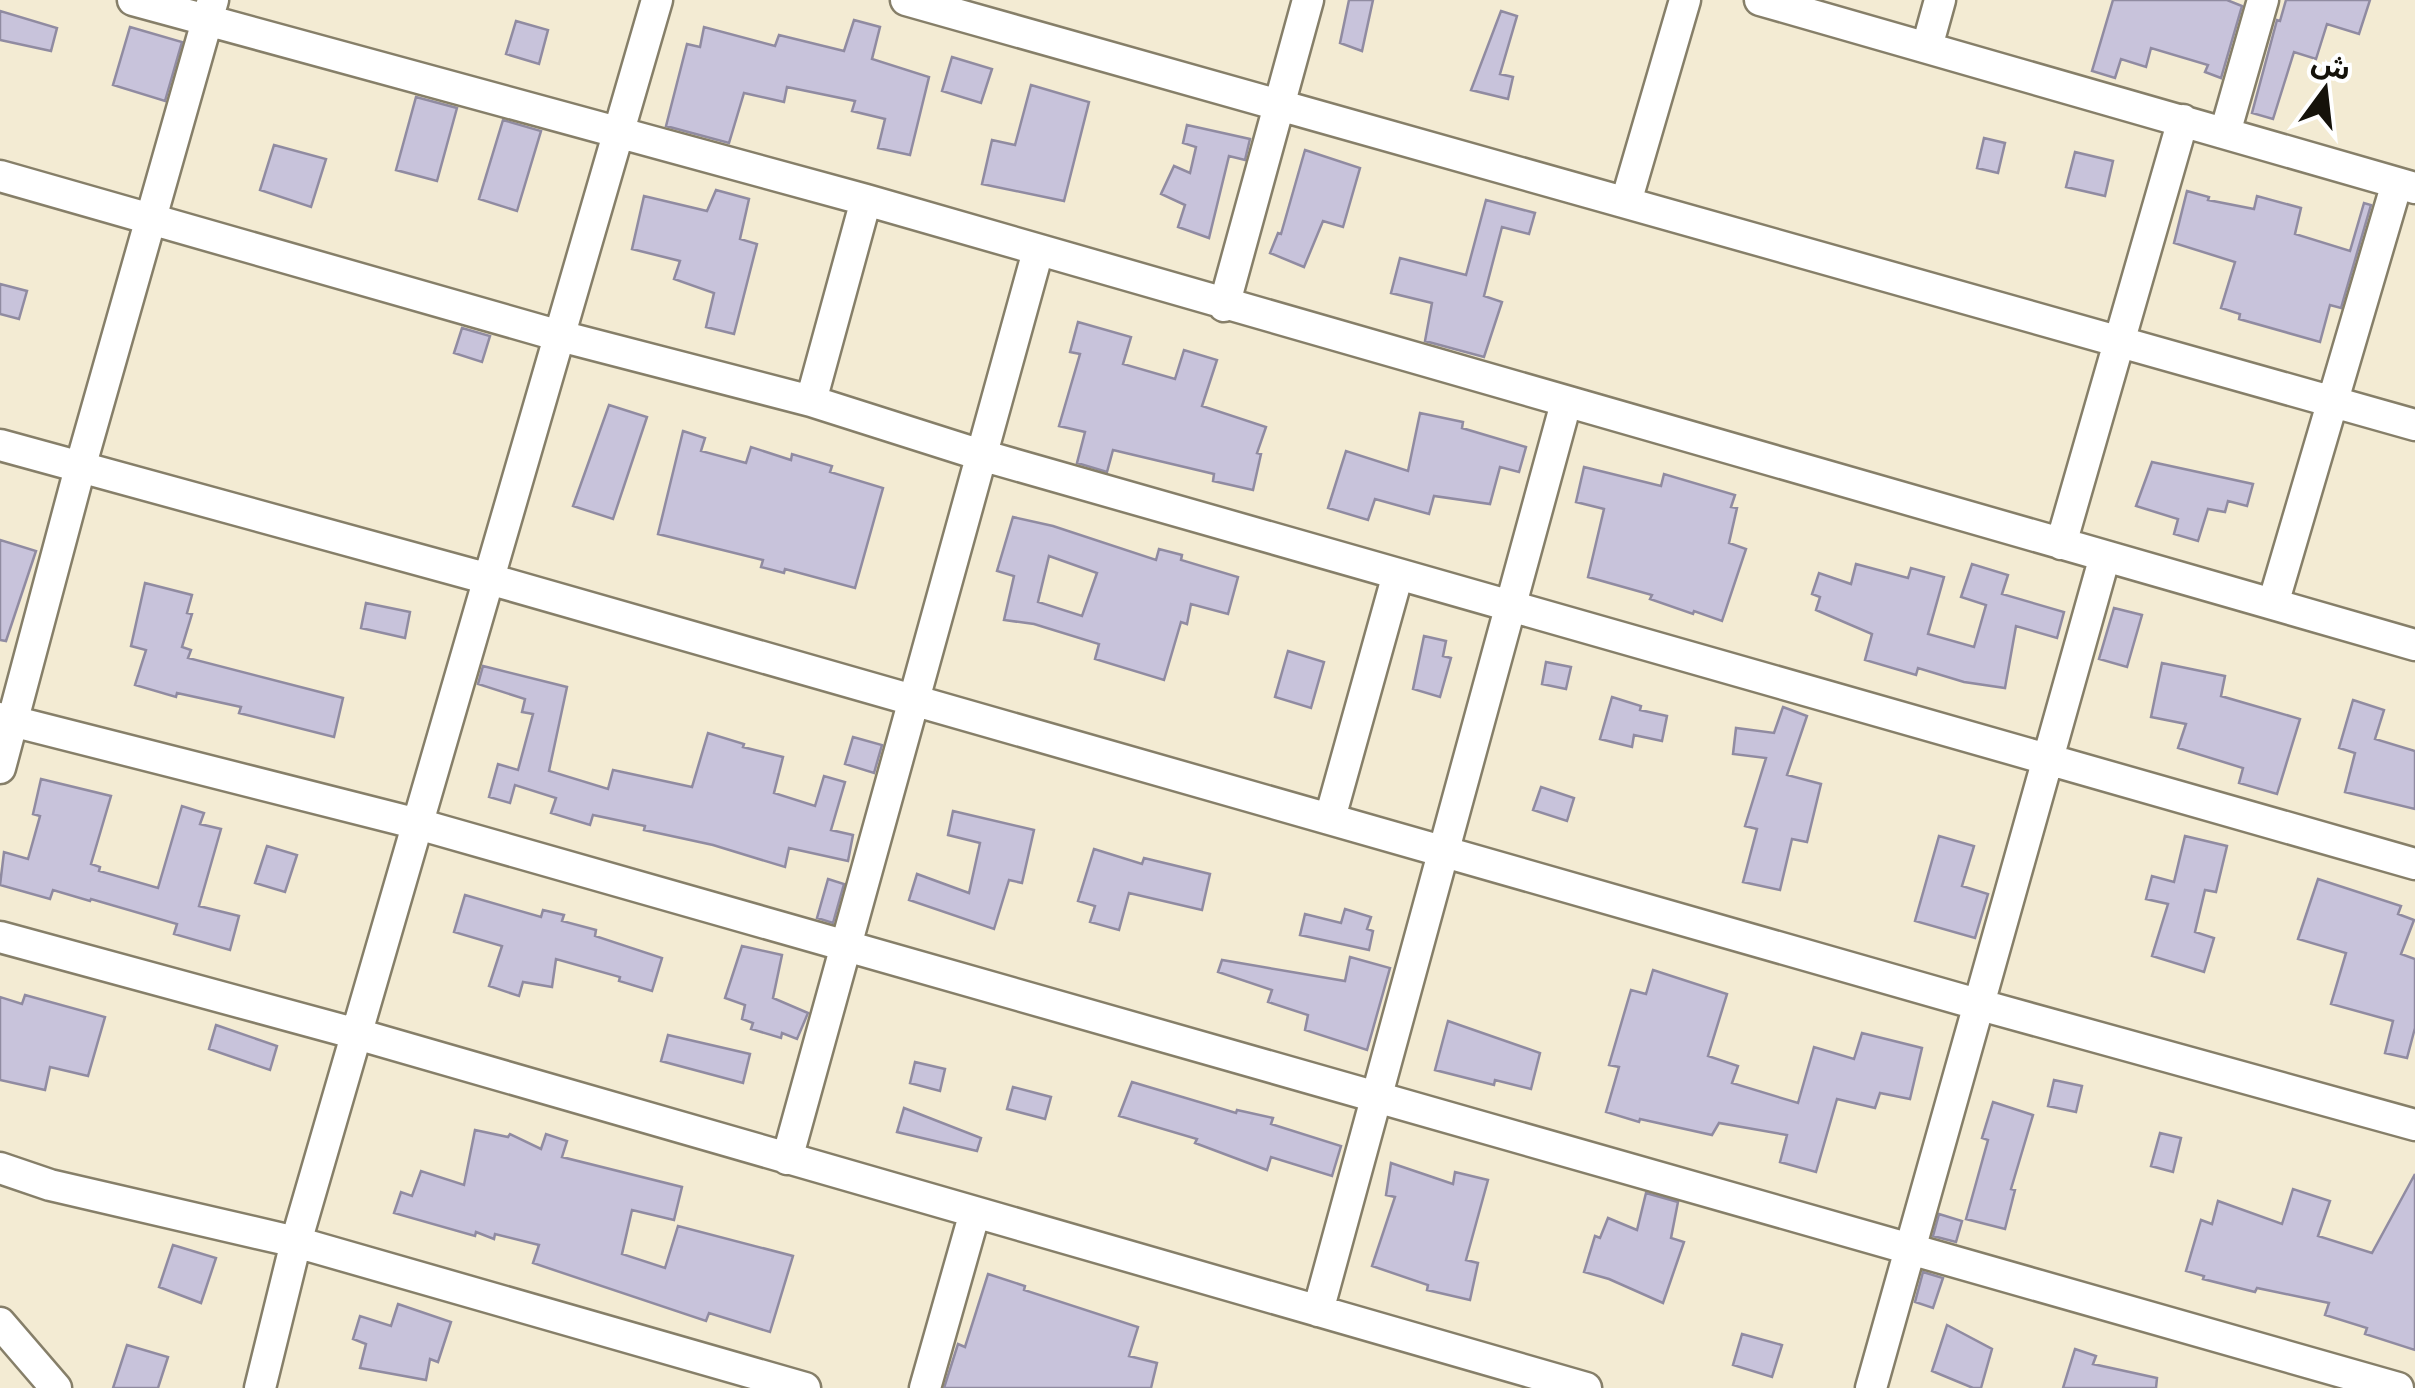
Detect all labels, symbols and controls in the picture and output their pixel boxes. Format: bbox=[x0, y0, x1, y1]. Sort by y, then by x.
north arrow bbox=[2275, 40, 2375, 140]
text: ش bbox=[2308, 43, 2355, 91]

